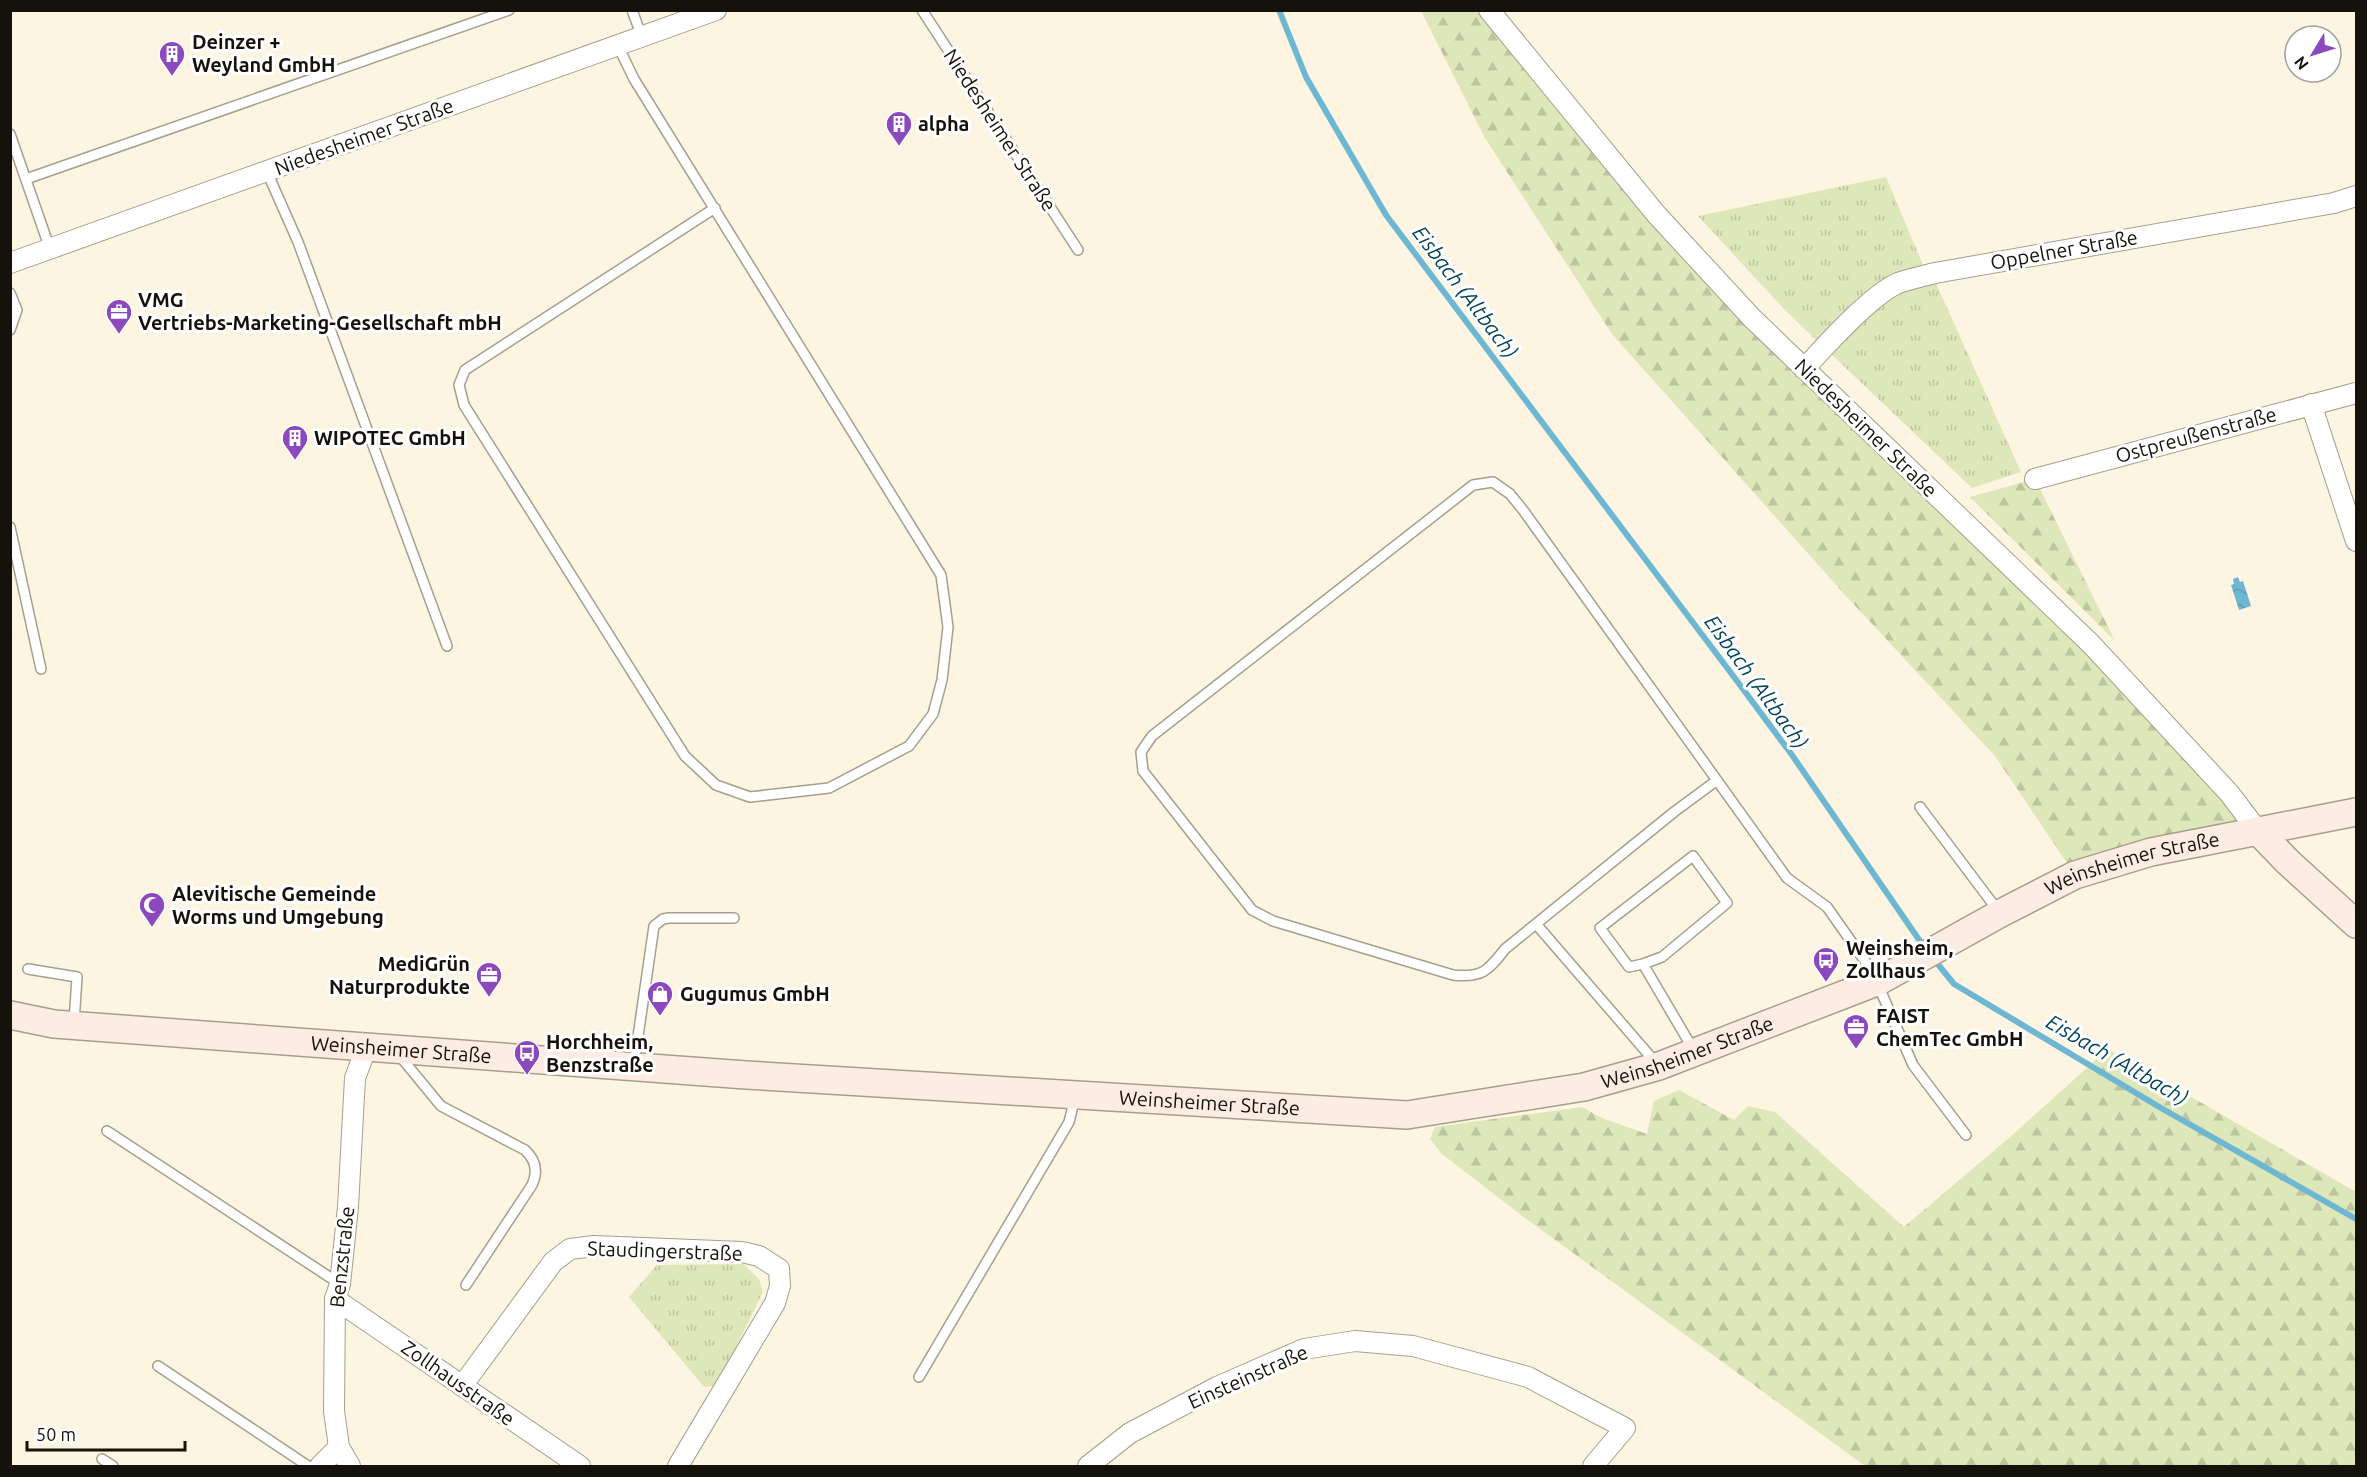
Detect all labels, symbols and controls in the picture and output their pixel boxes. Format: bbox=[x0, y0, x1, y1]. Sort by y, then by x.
north arrow bbox=[2283, 24, 2343, 84]
place label: Deinzer + Weyland GmbH bbox=[192, 30, 336, 76]
building icon: Deinzer + Weyland GmbH bbox=[157, 39, 187, 77]
street label: Niedesheimer Straße bbox=[939, 44, 1061, 215]
text: N bbox=[2290, 53, 2312, 73]
street label: Niedesheimer Straße bbox=[271, 93, 456, 180]
building icon: alpha bbox=[884, 109, 914, 147]
place label: alpha bbox=[918, 112, 969, 135]
water label: Eisbach (Altbach) bbox=[1408, 221, 1523, 362]
street label: Oppelner Straße bbox=[1988, 225, 2139, 274]
place label: VMG Vertriebs-Marketing-Gesellschaft mbH bbox=[138, 288, 502, 334]
office icon: VMG Vertriebs-Marketing-Gesellschaft mbH bbox=[104, 297, 134, 335]
street label: Niedesheimer Straße bbox=[1790, 354, 1942, 501]
street label: Ostpreußenstraße bbox=[2113, 402, 2279, 467]
building icon: WIPOTEC GmbH bbox=[280, 423, 310, 461]
place label: WIPOTEC GmbH bbox=[314, 426, 466, 449]
water label: Eisbach (Altbach) bbox=[1700, 610, 1813, 753]
street label: Weinsheimer Straße bbox=[2041, 827, 2221, 900]
place label: Alevitische Gemeinde Worms und Umgebung bbox=[172, 882, 384, 928]
mosque icon: Alevitische Gemeinde Worms und Umgebung bbox=[137, 890, 167, 928]
place label: Weinsheim, Zollhaus bbox=[1846, 936, 1954, 982]
bus stop icon: Weinsheim, Zollhaus bbox=[1811, 945, 1841, 983]
place label: MediGrün Naturprodukte bbox=[329, 952, 470, 998]
office icon: MediGrün Naturprodukte bbox=[474, 960, 504, 998]
shop icon: Gugumus GmbH bbox=[645, 979, 675, 1017]
place label: Gugumus GmbH bbox=[680, 982, 830, 1005]
place label: FAIST ChemTec GmbH bbox=[1876, 1004, 2024, 1050]
water label: Eisbach (Altbach) bbox=[2043, 1009, 2192, 1109]
street label: Weinsheimer Straße bbox=[1598, 1011, 1776, 1093]
office icon: FAIST ChemTec GmbH bbox=[1841, 1012, 1871, 1050]
place label: Horchheim, Benzstraße bbox=[546, 1030, 654, 1076]
street label: Weinsheimer Straße bbox=[310, 1031, 492, 1067]
bus stop icon: Horchheim, Benzstraße bbox=[512, 1038, 542, 1076]
street label: Weinsheimer Straße bbox=[1118, 1086, 1301, 1119]
street label: Benzstraße bbox=[325, 1205, 358, 1309]
street label: Staudingerstraße bbox=[587, 1236, 743, 1265]
street label: Zollhausstraße bbox=[397, 1335, 519, 1430]
street label: Einsteinstraße bbox=[1184, 1340, 1311, 1413]
scale bar bbox=[27, 1414, 184, 1452]
text: 50 m bbox=[36, 1424, 76, 1444]

